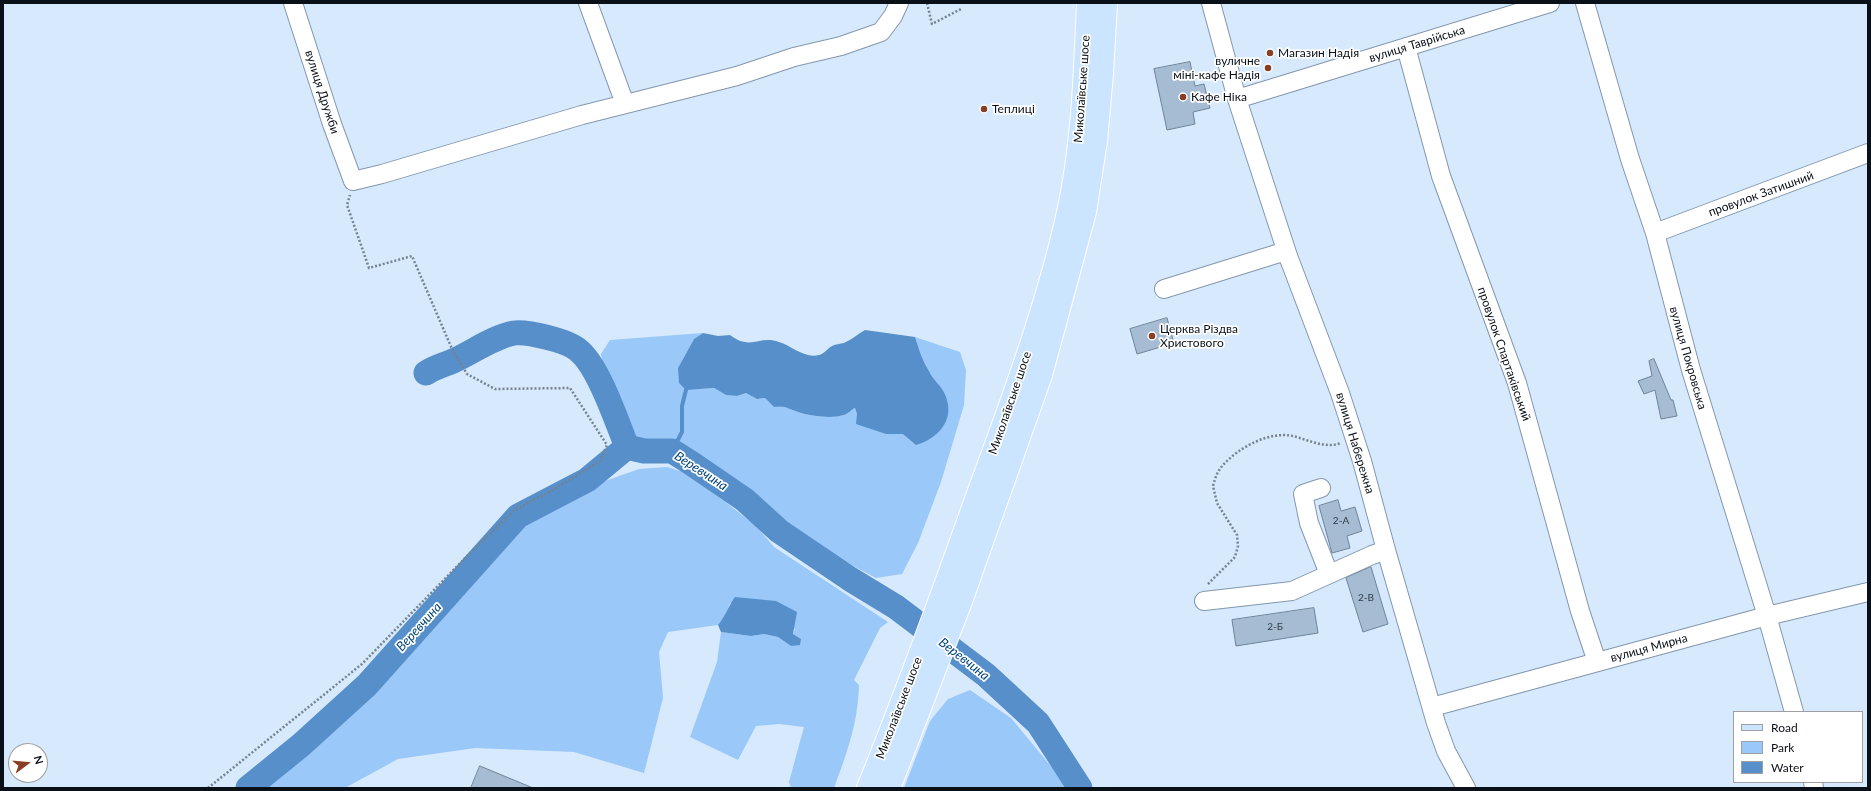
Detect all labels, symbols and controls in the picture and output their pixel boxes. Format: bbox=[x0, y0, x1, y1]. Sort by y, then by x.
street label: вулиця Таврійська bbox=[1367, 23, 1467, 65]
street label: Миколаївське шосе bbox=[1071, 35, 1093, 143]
place label: Магазин Надія bbox=[1278, 46, 1359, 60]
street label: вулиця Дружби bbox=[302, 48, 342, 136]
marker: Магазин Надія bbox=[1265, 48, 1275, 58]
place label: вуличне міні-кафе Надія bbox=[1173, 54, 1260, 82]
marker: вуличне міні-кафе Надія bbox=[1263, 63, 1273, 73]
place label: Кафе Ніка bbox=[1191, 90, 1247, 104]
marker: Кафе Ніка bbox=[1178, 92, 1188, 102]
place label: Теплиці bbox=[992, 102, 1035, 116]
marker: Теплиці bbox=[979, 104, 989, 114]
street label: провулок Затишний bbox=[1706, 168, 1816, 220]
street label: провулок Спартаківський bbox=[1474, 285, 1534, 423]
street label: вулиця Покровська bbox=[1666, 305, 1710, 411]
place label: Церква Різдва Христового bbox=[1160, 322, 1238, 350]
marker: Церква Різдва Христового bbox=[1147, 331, 1157, 341]
street label: Миколаївське шосе bbox=[986, 350, 1034, 456]
street label: вулиця Набережна bbox=[1333, 391, 1377, 495]
water label: Веревчина bbox=[672, 448, 730, 494]
house number: 2-А bbox=[1333, 515, 1349, 527]
house number: 2-В bbox=[1358, 592, 1374, 604]
water label: Веревчина bbox=[393, 600, 445, 654]
house number: 2-Б bbox=[1267, 621, 1283, 633]
street label: вулиця Мирна bbox=[1609, 631, 1689, 665]
water label: Веревчина bbox=[936, 634, 992, 684]
street label: Миколаївське шосе bbox=[873, 655, 925, 761]
legend bbox=[1733, 711, 1863, 783]
text: Road bbox=[1771, 720, 1798, 735]
text: Park bbox=[1771, 740, 1794, 755]
north arrow bbox=[8, 743, 48, 783]
text: N bbox=[32, 754, 46, 766]
text: Water bbox=[1771, 760, 1804, 775]

